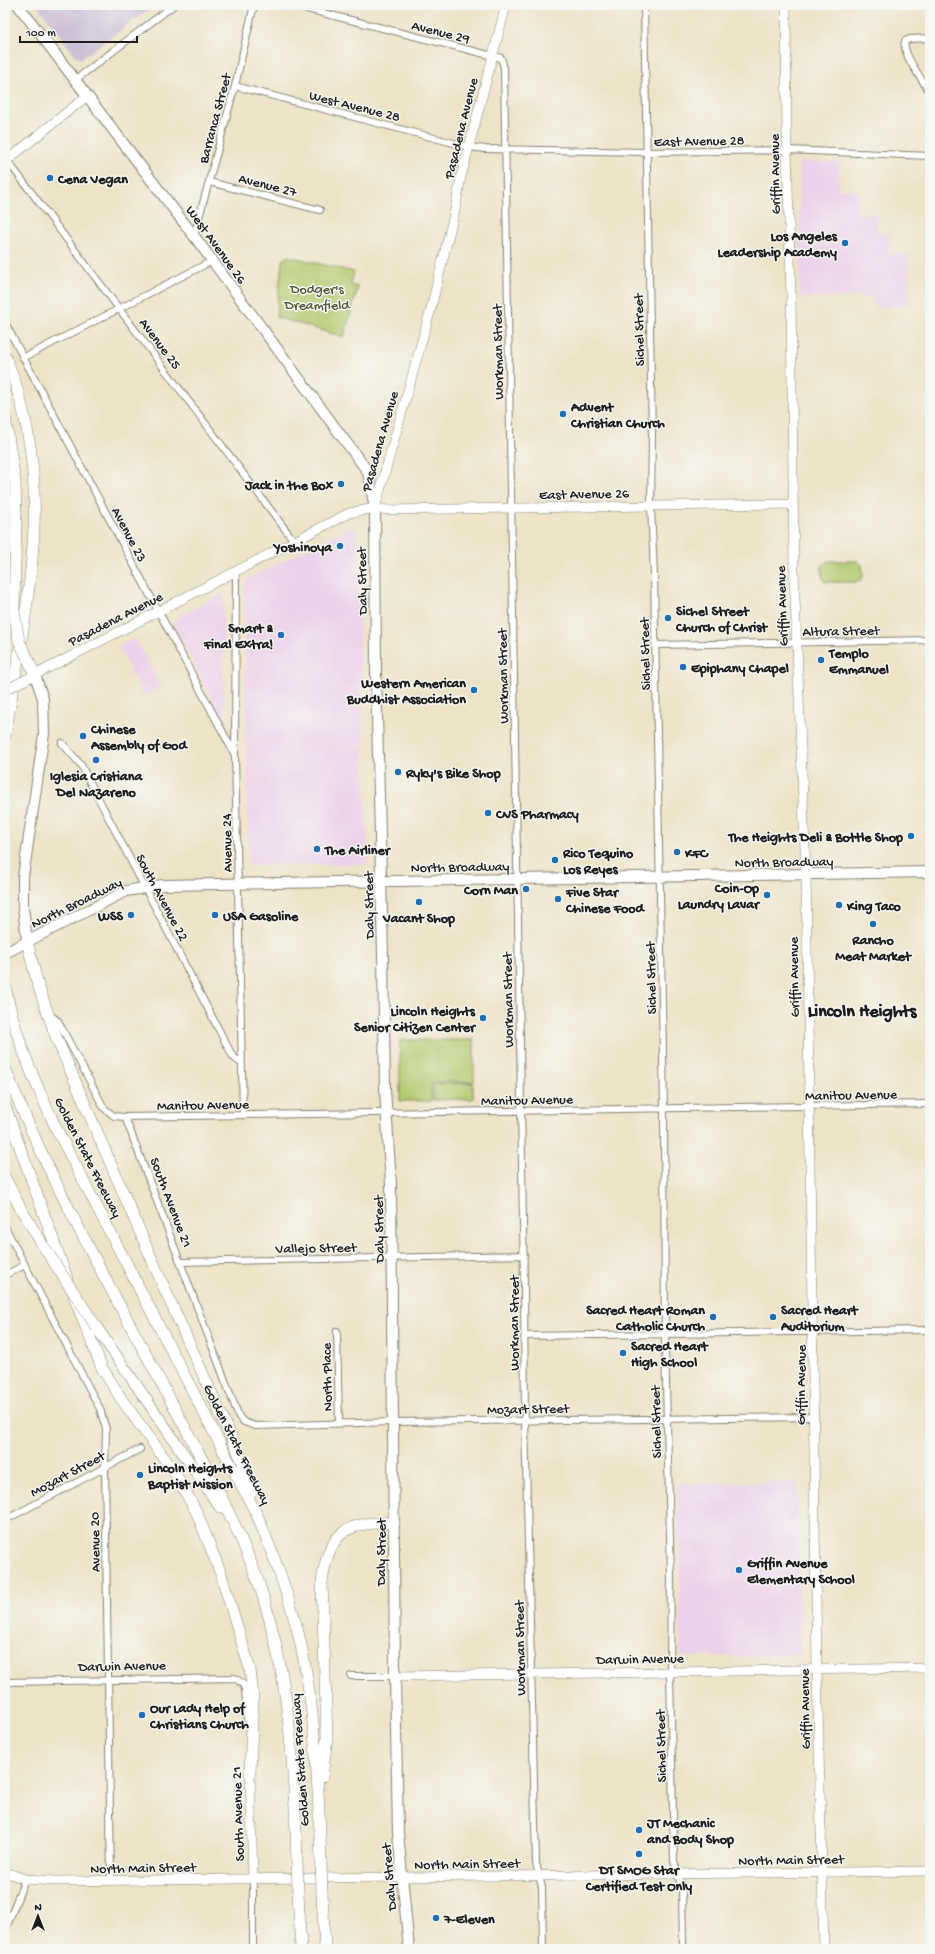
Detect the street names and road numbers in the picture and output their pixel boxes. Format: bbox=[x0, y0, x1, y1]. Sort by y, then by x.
street label: Avenue 29 bbox=[410, 18, 471, 49]
street label: Barranca Street bbox=[196, 71, 237, 166]
street label: Pasadena Avenue bbox=[441, 75, 483, 182]
street label: West Avenue 28 bbox=[307, 88, 402, 127]
street label: East Avenue 28 bbox=[654, 133, 745, 152]
street label: Griffin Avenue bbox=[767, 133, 786, 214]
street label: Avenue 27 bbox=[236, 171, 299, 202]
street label: West Avenue 26 bbox=[181, 203, 250, 289]
street label: Sichel Street bbox=[631, 292, 650, 366]
street label: Workman Street bbox=[490, 303, 509, 400]
street label: Avenue 25 bbox=[134, 316, 184, 373]
street label: Pasadena Avenue bbox=[359, 389, 404, 495]
street label: East Avenue 26 bbox=[539, 486, 630, 505]
street label: Avenue 23 bbox=[106, 505, 149, 565]
street label: Daly Street bbox=[354, 546, 373, 616]
street label: Griffin Avenue bbox=[774, 565, 793, 646]
street label: Pasadena Avenue bbox=[65, 589, 167, 652]
street label: Sichel Street bbox=[637, 616, 656, 690]
street label: Altura Street bbox=[802, 623, 881, 642]
street label: Workman Street bbox=[495, 627, 514, 724]
street label: Avenue 24 bbox=[219, 813, 238, 873]
street label: South Avenue 22 bbox=[131, 852, 191, 945]
street label: North Broadway bbox=[735, 854, 834, 873]
street label: North Broadway bbox=[411, 859, 510, 878]
street label: Daly Street bbox=[361, 870, 380, 940]
street label: North Broadway bbox=[29, 875, 125, 934]
street label: Griffin Avenue bbox=[786, 936, 805, 1017]
street label: Sichel Street bbox=[643, 940, 662, 1014]
street label: Workman Street bbox=[500, 951, 519, 1048]
street label: Manitou Avenue bbox=[805, 1087, 898, 1106]
street label: Manitou Avenue bbox=[481, 1092, 574, 1111]
street label: Golden State Freeway bbox=[49, 1095, 125, 1221]
street label: Manitou Avenue bbox=[157, 1097, 250, 1116]
street label: South Avenue 21 bbox=[145, 1156, 195, 1250]
street label: Daly Street bbox=[371, 1194, 390, 1264]
street label: Vallejo Street bbox=[274, 1240, 358, 1259]
street label: Workman Street bbox=[507, 1274, 524, 1371]
street label: North Place bbox=[319, 1342, 338, 1411]
street label: Griffin Avenue bbox=[794, 1344, 811, 1425]
street label: Golden State Freeway bbox=[198, 1382, 274, 1508]
street label: Sichel Street bbox=[648, 1384, 667, 1458]
street label: Mozart Street bbox=[487, 1401, 571, 1420]
street label: Mozart Street bbox=[28, 1448, 110, 1502]
street label: Avenue 20 bbox=[87, 1512, 106, 1572]
street label: Daly Street bbox=[374, 1517, 391, 1587]
street label: Workman Street bbox=[512, 1599, 531, 1696]
street label: Darwin Avenue bbox=[595, 1651, 685, 1670]
street label: Darwin Avenue bbox=[77, 1658, 167, 1677]
street label: Griffin Avenue bbox=[797, 1668, 816, 1749]
street label: Golden State Freeway bbox=[288, 1693, 315, 1827]
street label: Sichel Street bbox=[653, 1708, 672, 1782]
street label: South Avenue 21 bbox=[229, 1766, 250, 1862]
street label: Daly Street bbox=[379, 1841, 402, 1912]
street label: North Main Street bbox=[738, 1852, 845, 1871]
street label: North Main Street bbox=[414, 1856, 521, 1875]
street label: North Main Street bbox=[90, 1860, 197, 1879]

